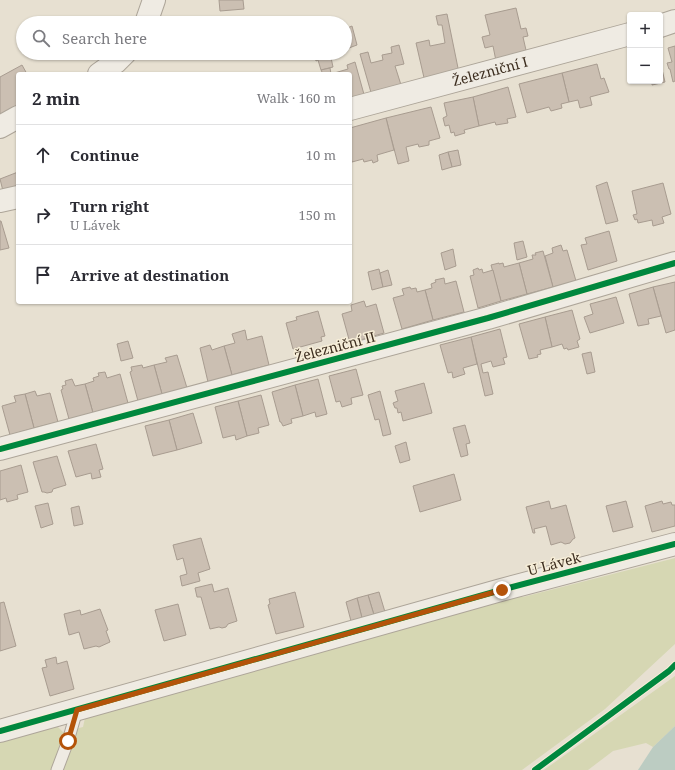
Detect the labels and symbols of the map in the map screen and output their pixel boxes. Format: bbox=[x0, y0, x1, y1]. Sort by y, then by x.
street label: Železniční I bbox=[450, 52, 530, 90]
street label: Železniční II bbox=[293, 327, 377, 366]
street label: U Lávek bbox=[525, 547, 583, 580]
route end bbox=[493, 581, 511, 599]
route start bbox=[59, 732, 77, 750]

